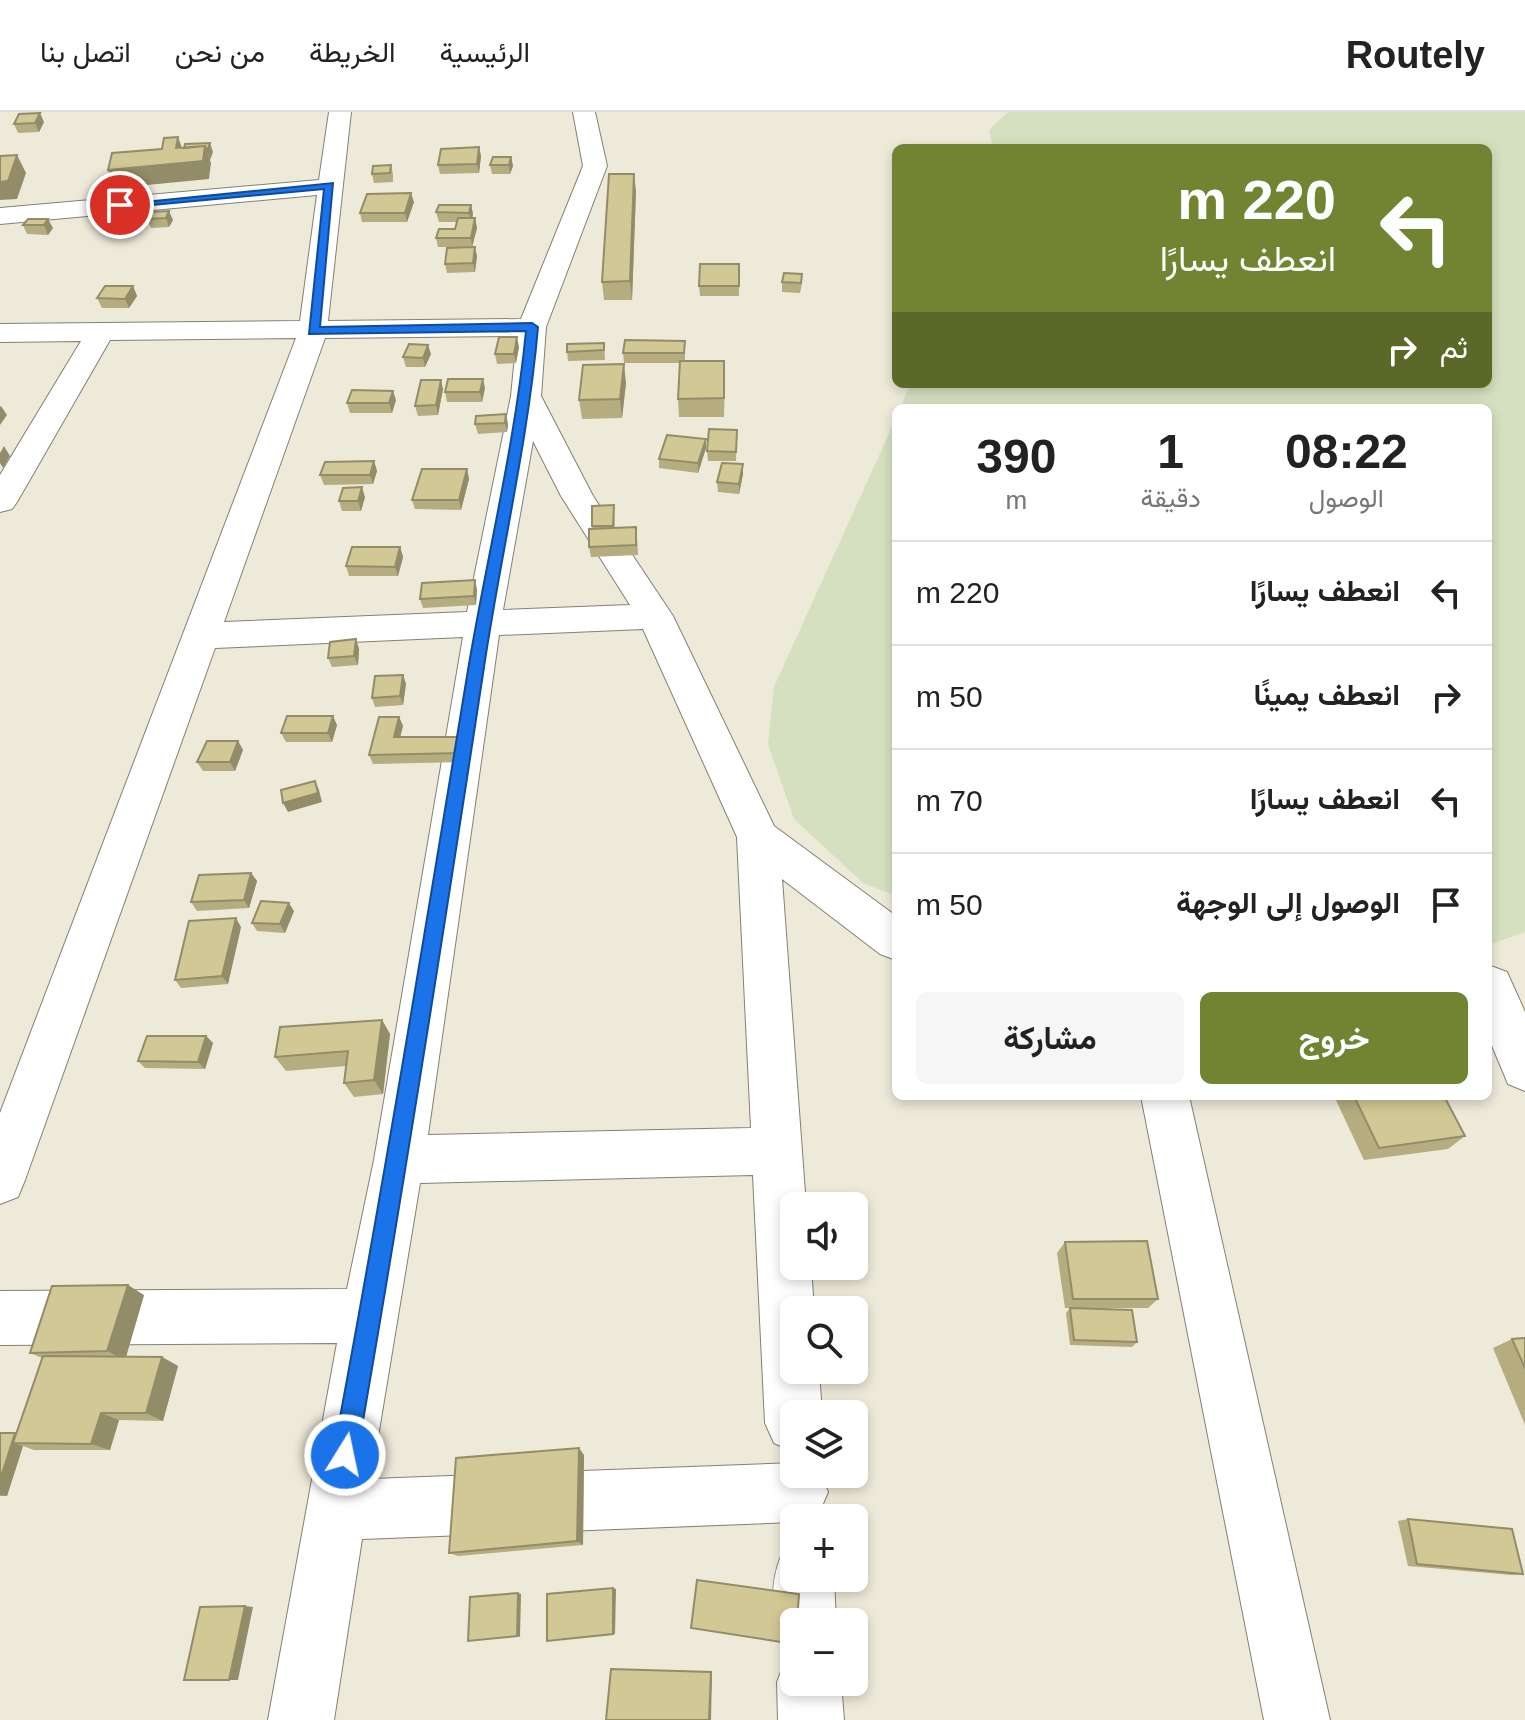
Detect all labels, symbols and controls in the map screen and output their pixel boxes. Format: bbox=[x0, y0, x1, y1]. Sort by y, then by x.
text: Routely bbox=[1346, 34, 1485, 76]
text: اتصل بنا bbox=[40, 37, 131, 68]
text: من نحن bbox=[175, 37, 265, 68]
text: الخريطة bbox=[309, 37, 396, 68]
text: الرئيسية bbox=[440, 37, 530, 68]
text: 220 m bbox=[1177, 168, 1336, 231]
pin bbox=[86, 171, 154, 239]
icon: left bbox=[1364, 176, 1468, 280]
icon: arrive bbox=[98, 183, 142, 227]
text: انعطف يسارًا bbox=[1160, 238, 1336, 279]
icon: right bbox=[1380, 328, 1424, 372]
text: ثم bbox=[1440, 331, 1468, 364]
text: 1 bbox=[1157, 425, 1184, 478]
text: 08:22 bbox=[1285, 425, 1408, 478]
text: 390 bbox=[976, 430, 1056, 483]
text: دقيقة bbox=[1141, 483, 1201, 513]
text: الوصول bbox=[1309, 483, 1384, 513]
text: m bbox=[1005, 485, 1027, 515]
icon: left bbox=[1424, 571, 1468, 615]
text: انعطف يسارًا bbox=[1250, 574, 1400, 607]
text: 220 m bbox=[916, 576, 999, 609]
icon: right bbox=[1424, 675, 1468, 719]
text: انعطف يمينًا bbox=[1253, 678, 1400, 711]
text: 50 m bbox=[916, 680, 983, 713]
icon: left bbox=[1424, 779, 1468, 823]
text: انعطف يسارًا bbox=[1250, 782, 1400, 815]
text: 70 m bbox=[916, 784, 983, 817]
icon: arrive bbox=[1424, 883, 1468, 927]
text: الوصول إلى الوجهة bbox=[1176, 886, 1400, 919]
text: 50 m bbox=[916, 888, 983, 921]
button: مشاركة bbox=[916, 992, 1184, 1084]
button: خروج bbox=[1200, 992, 1468, 1084]
map controls bbox=[780, 1192, 868, 1696]
button: sound bbox=[780, 1192, 868, 1280]
button: search bbox=[780, 1296, 868, 1384]
button: layers bbox=[780, 1400, 868, 1488]
position arrow bbox=[303, 1413, 387, 1497]
button: + bbox=[780, 1504, 868, 1592]
button: − bbox=[780, 1608, 868, 1696]

